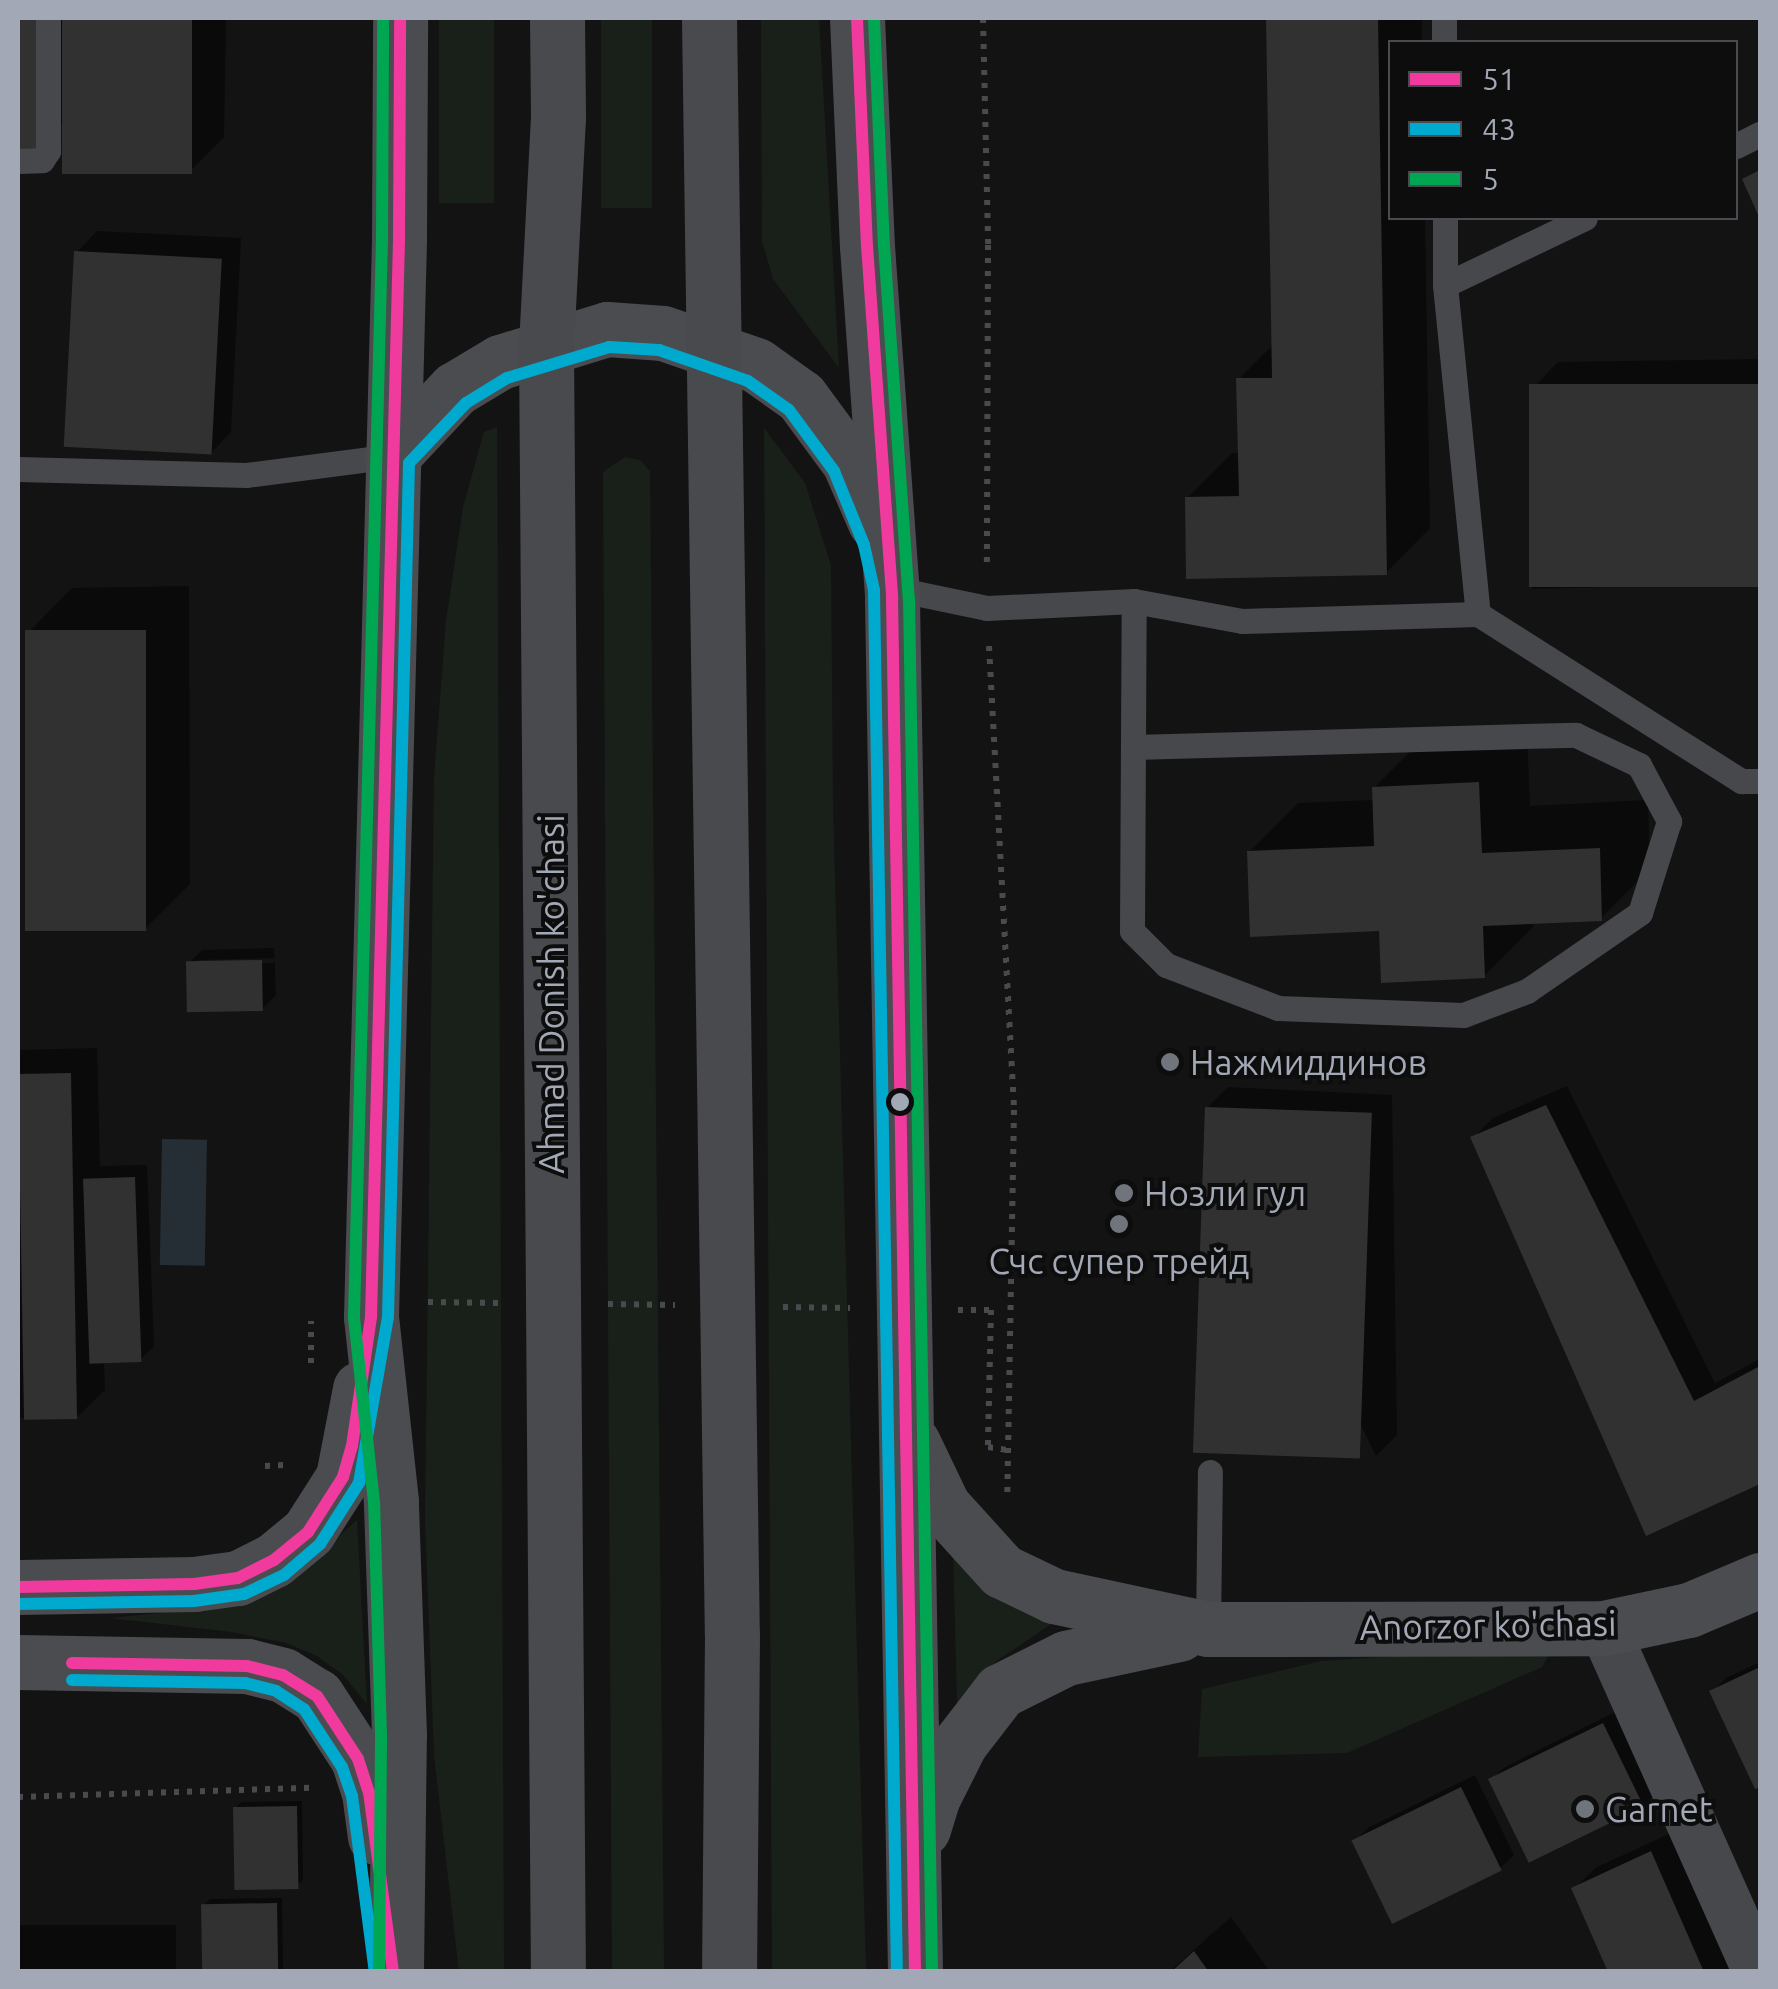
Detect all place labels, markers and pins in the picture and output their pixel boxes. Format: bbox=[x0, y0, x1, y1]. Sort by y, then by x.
place label: Нажмиддинов bbox=[1190, 1041, 1427, 1083]
marker: Нажмиддинов bbox=[1159, 1051, 1181, 1073]
unlabelled marker bbox=[890, 1092, 910, 1112]
place label: Нозли гул bbox=[1144, 1172, 1306, 1214]
marker: Нозли гул bbox=[1113, 1182, 1135, 1204]
marker: Счс супер трейд bbox=[1108, 1213, 1130, 1235]
place label: Счс супер трейд bbox=[989, 1240, 1249, 1282]
place label: Garnet bbox=[1605, 1788, 1713, 1830]
marker: Garnet bbox=[1574, 1798, 1596, 1820]

